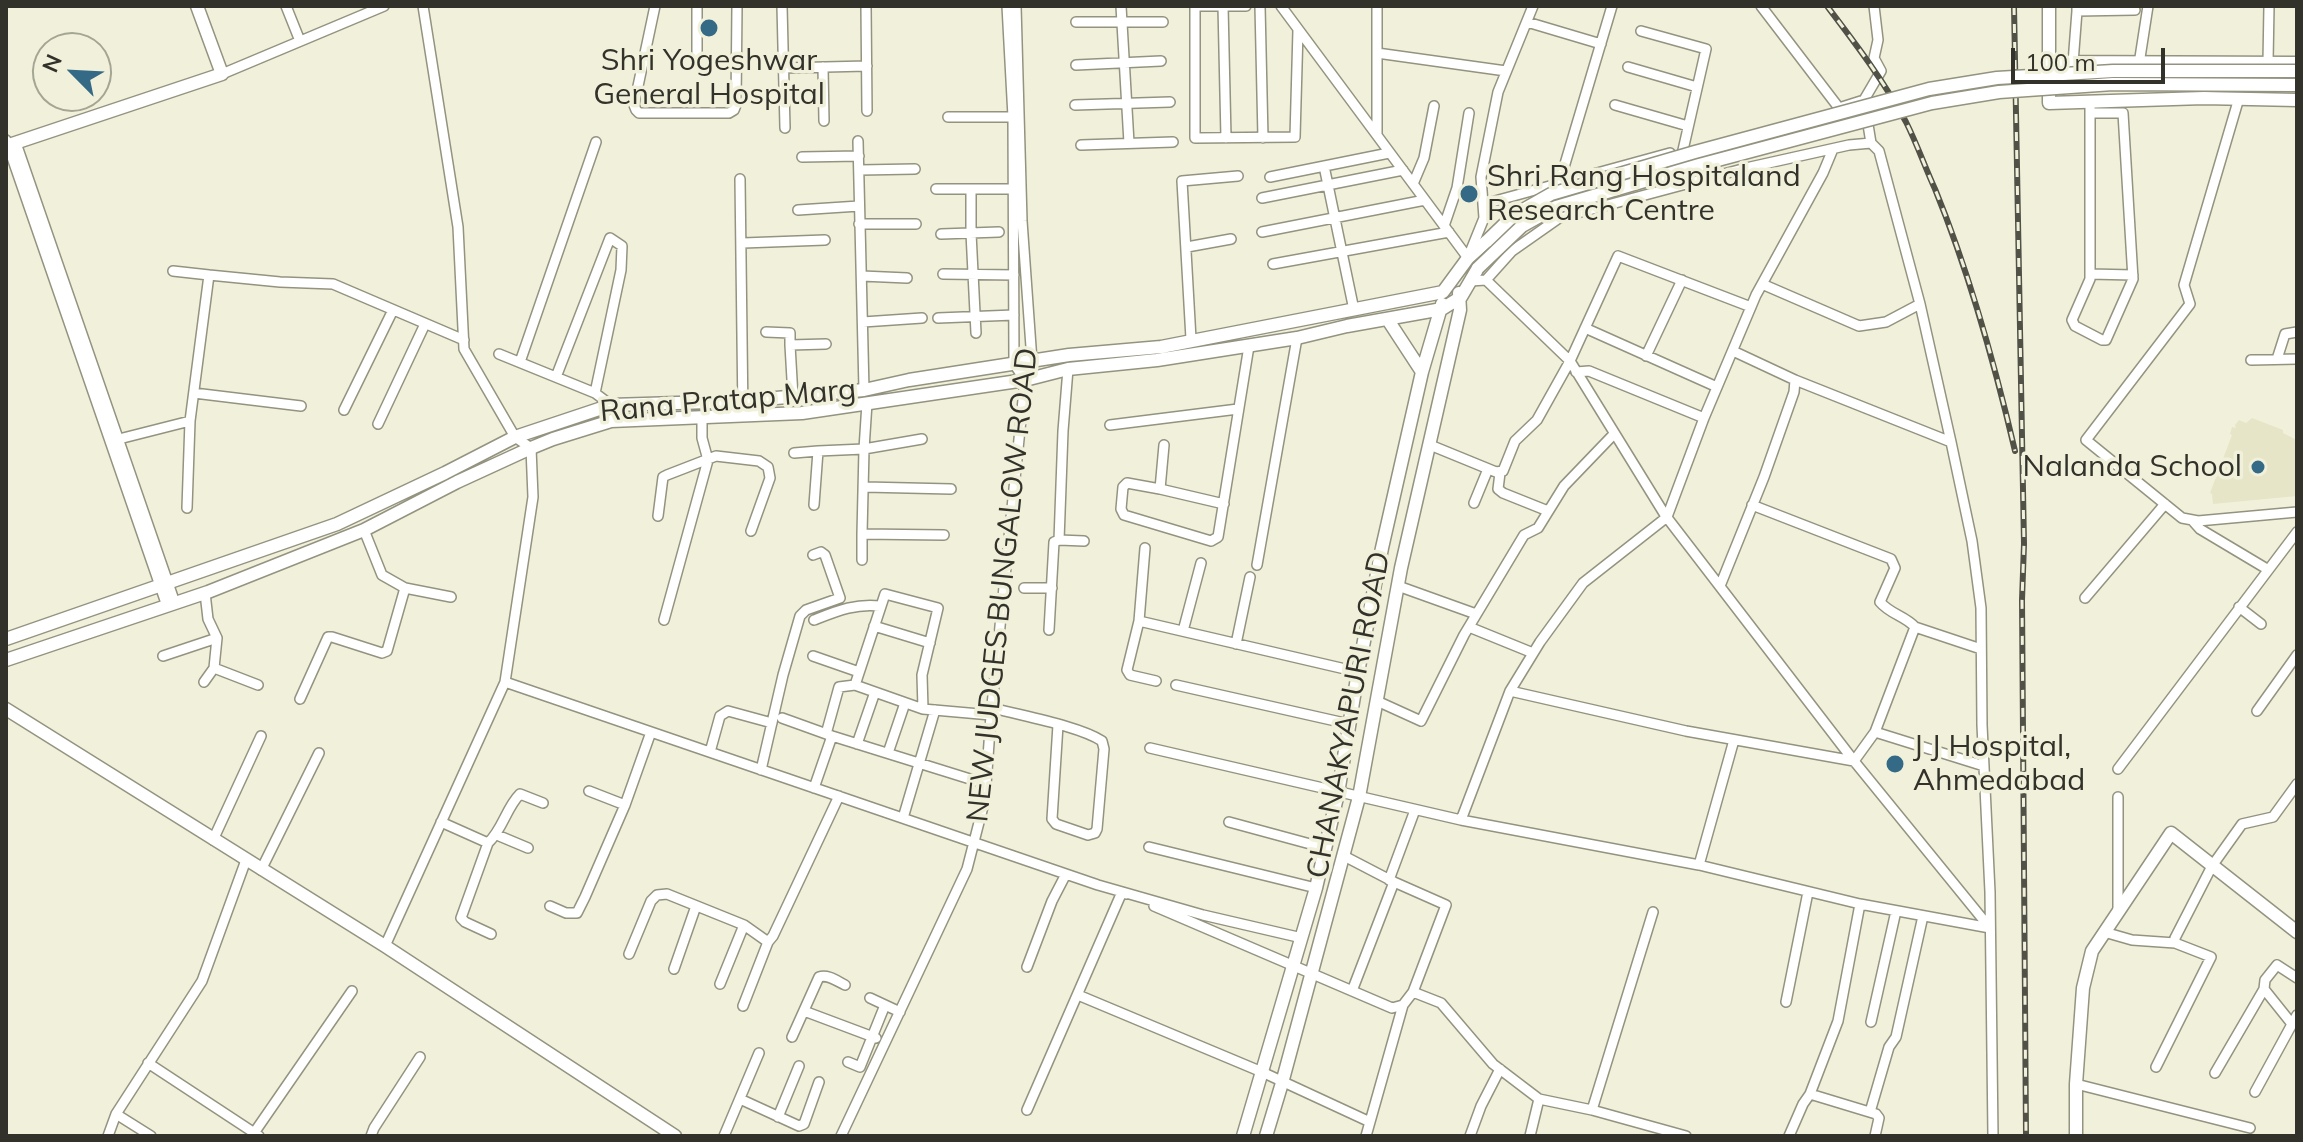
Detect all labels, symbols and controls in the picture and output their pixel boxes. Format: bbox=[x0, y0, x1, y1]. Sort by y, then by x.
marker: Shri Yogeshwar General Hospital bbox=[698, 17, 720, 39]
north arrow bbox=[32, 32, 112, 112]
scale bar bbox=[2015, 32, 2169, 82]
place label: Shri Yogeshwar General Hospital bbox=[593, 43, 825, 114]
text: 100 m bbox=[2025, 47, 2096, 77]
text: N bbox=[36, 50, 68, 76]
place label: Shri Rang Hospitaland Research Centre bbox=[1487, 159, 1801, 230]
marker: Shri Rang Hospitaland Research Centre bbox=[1458, 183, 1480, 205]
street label: NEW JUDGES BUNGALOW ROAD bbox=[960, 346, 1046, 824]
street label: Rana Pratap Marg bbox=[598, 372, 858, 430]
place label: Nalanda School bbox=[2023, 449, 2242, 485]
marker: Nalanda School bbox=[2249, 458, 2267, 476]
street label: CHANAKYAPURI ROAD bbox=[1300, 549, 1398, 881]
place label: J J Hospital, Ahmedabad bbox=[1913, 729, 2085, 800]
marker: J J Hospital, Ahmedabad bbox=[1884, 753, 1906, 775]

